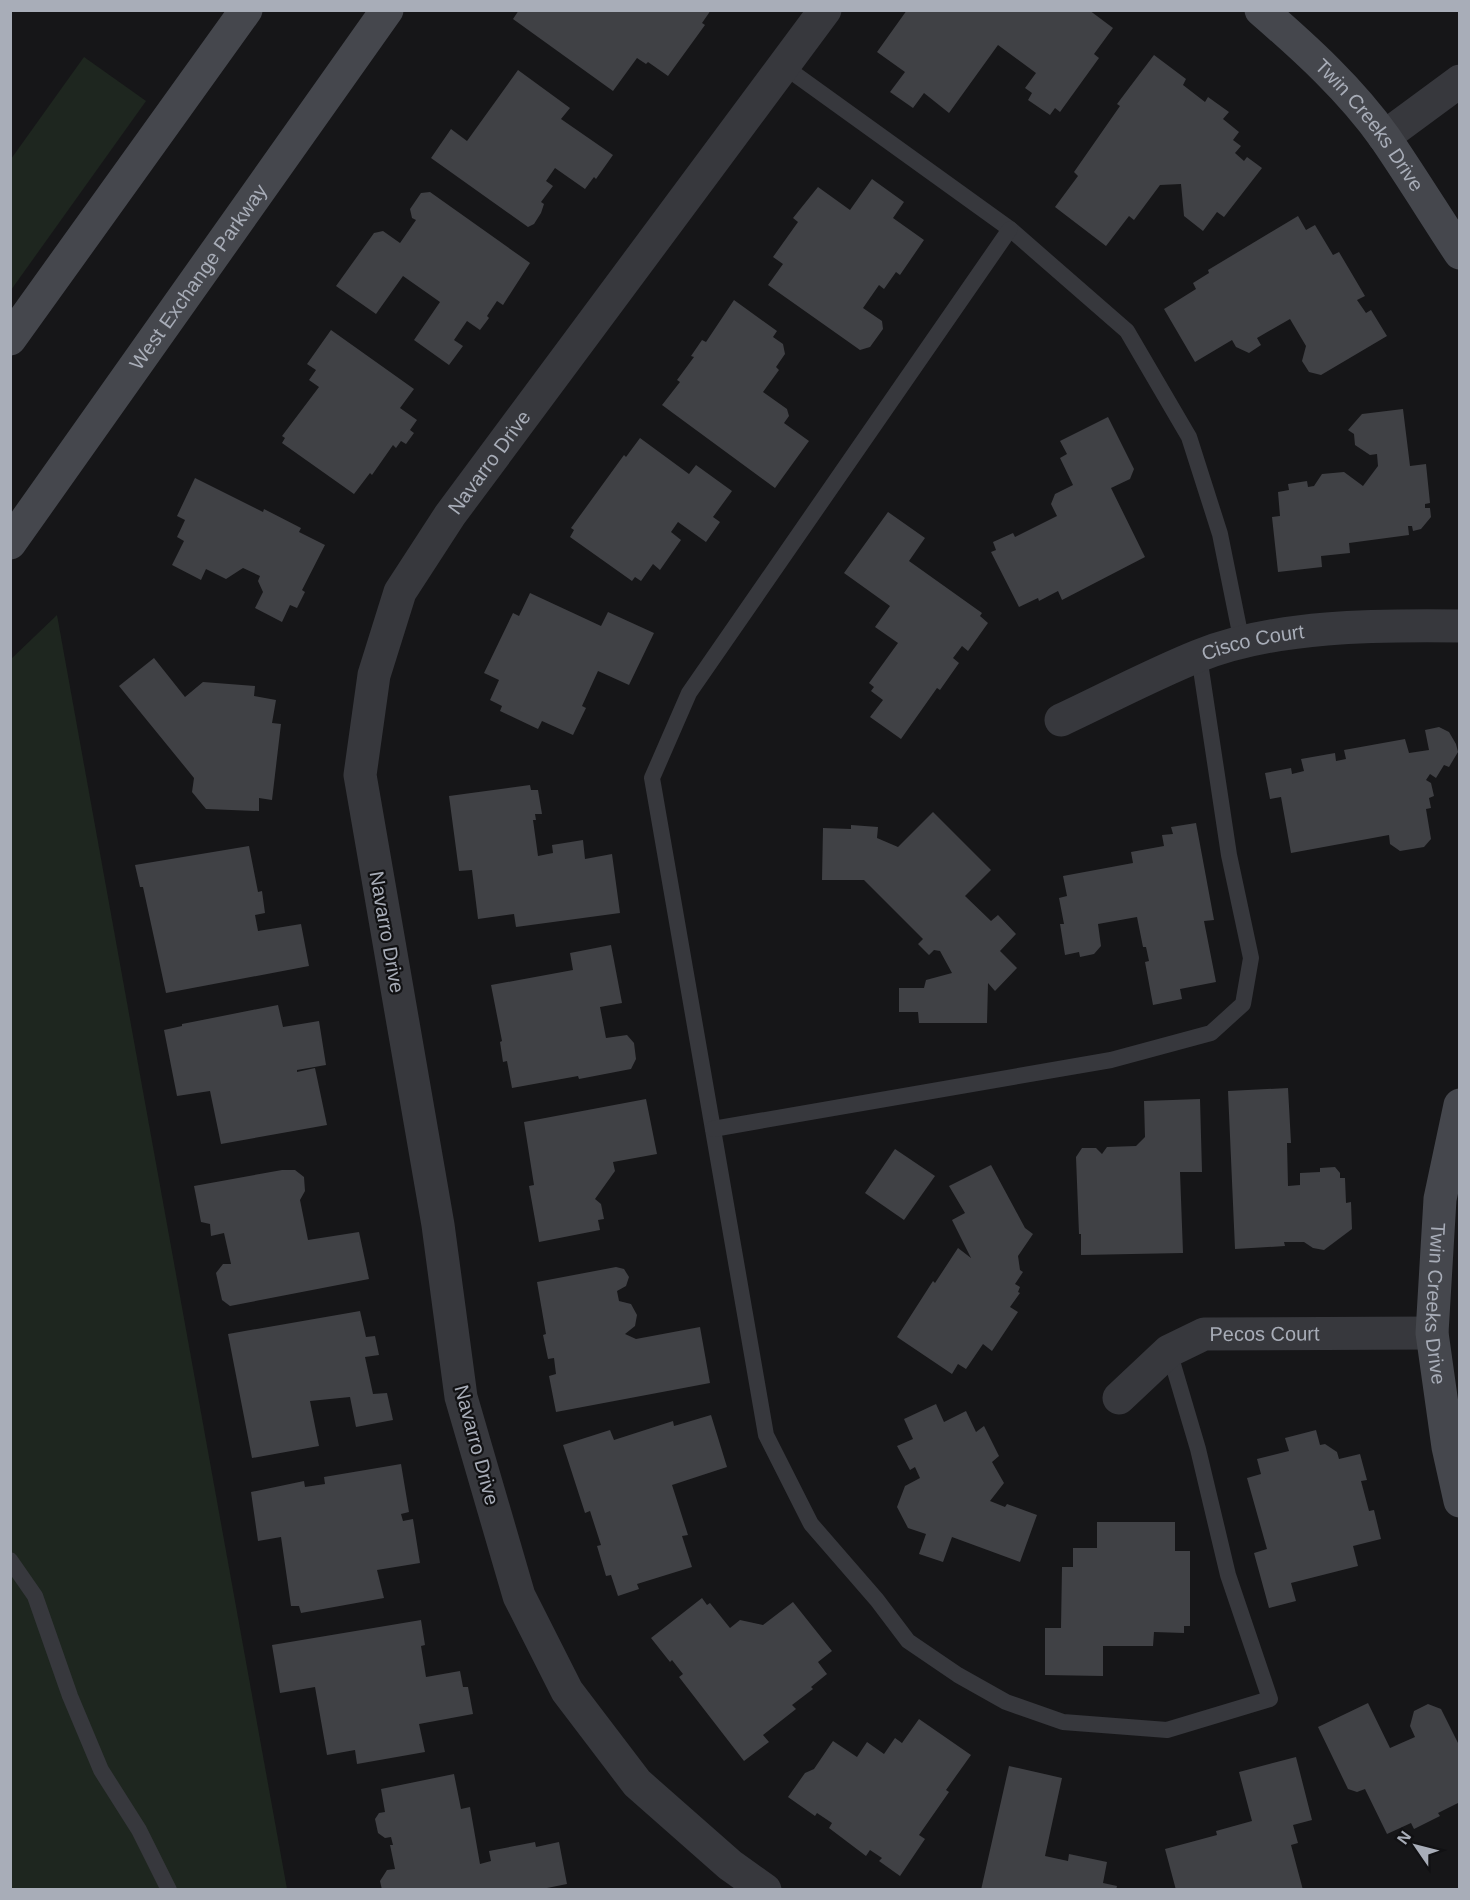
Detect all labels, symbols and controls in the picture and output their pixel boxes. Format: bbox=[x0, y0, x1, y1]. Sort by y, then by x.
street label: Twin Creeks Drive bbox=[1311, 54, 1428, 195]
street label: West Exchange Parkway bbox=[125, 180, 271, 374]
street label: Navarro Drive bbox=[444, 406, 535, 518]
street label: Cisco Court bbox=[1198, 620, 1306, 665]
street label: Navarro Drive bbox=[365, 869, 409, 995]
street label: Twin Creeks Drive bbox=[1421, 1222, 1450, 1386]
street label: Pecos Court bbox=[1209, 1322, 1320, 1345]
street label: Navarro Drive bbox=[450, 1383, 504, 1507]
north arrow bbox=[1386, 1816, 1446, 1876]
text: N bbox=[1394, 1828, 1414, 1847]

